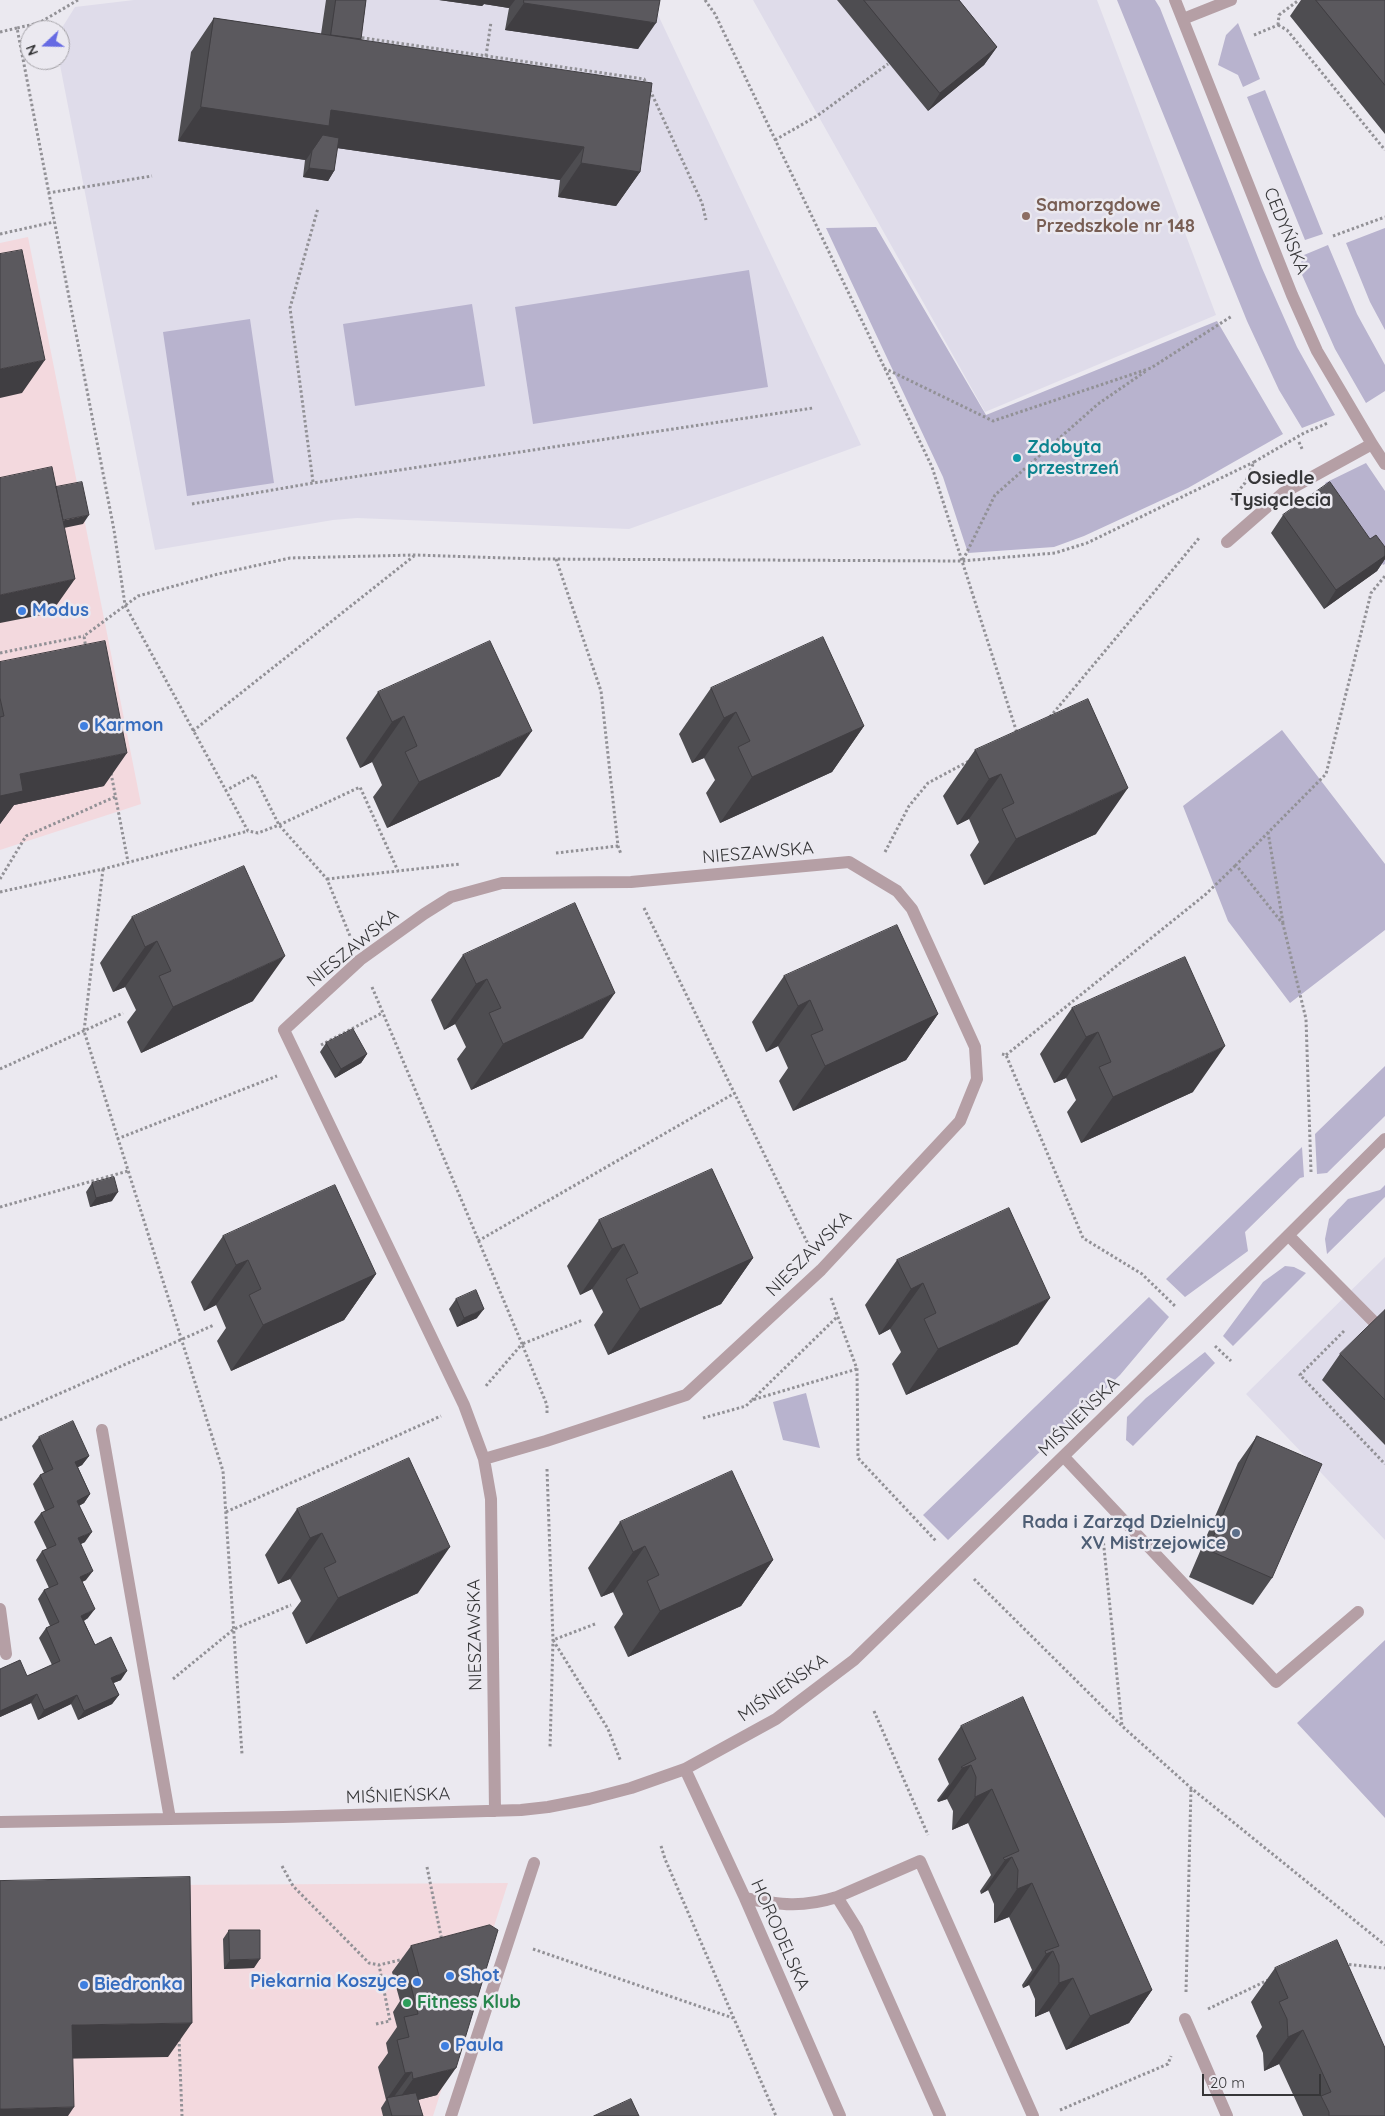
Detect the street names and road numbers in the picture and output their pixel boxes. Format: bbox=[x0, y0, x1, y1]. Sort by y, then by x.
street label: CEDYŃSKA bbox=[1259, 185, 1313, 277]
street label: NIESZAWSKA bbox=[701, 837, 815, 869]
street label: NIESZAWSKA bbox=[303, 904, 403, 992]
street label: NIESZAWSKA bbox=[762, 1207, 856, 1301]
street label: MIŚNIEŃSKA bbox=[1034, 1373, 1124, 1461]
street label: NIESZAWSKA bbox=[463, 1579, 487, 1691]
street label: MIŚNIEŃSKA bbox=[734, 1649, 832, 1727]
street label: MIŚNIEŃSKA bbox=[345, 1783, 451, 1809]
street label: HORODELSKA bbox=[746, 1876, 814, 1994]

